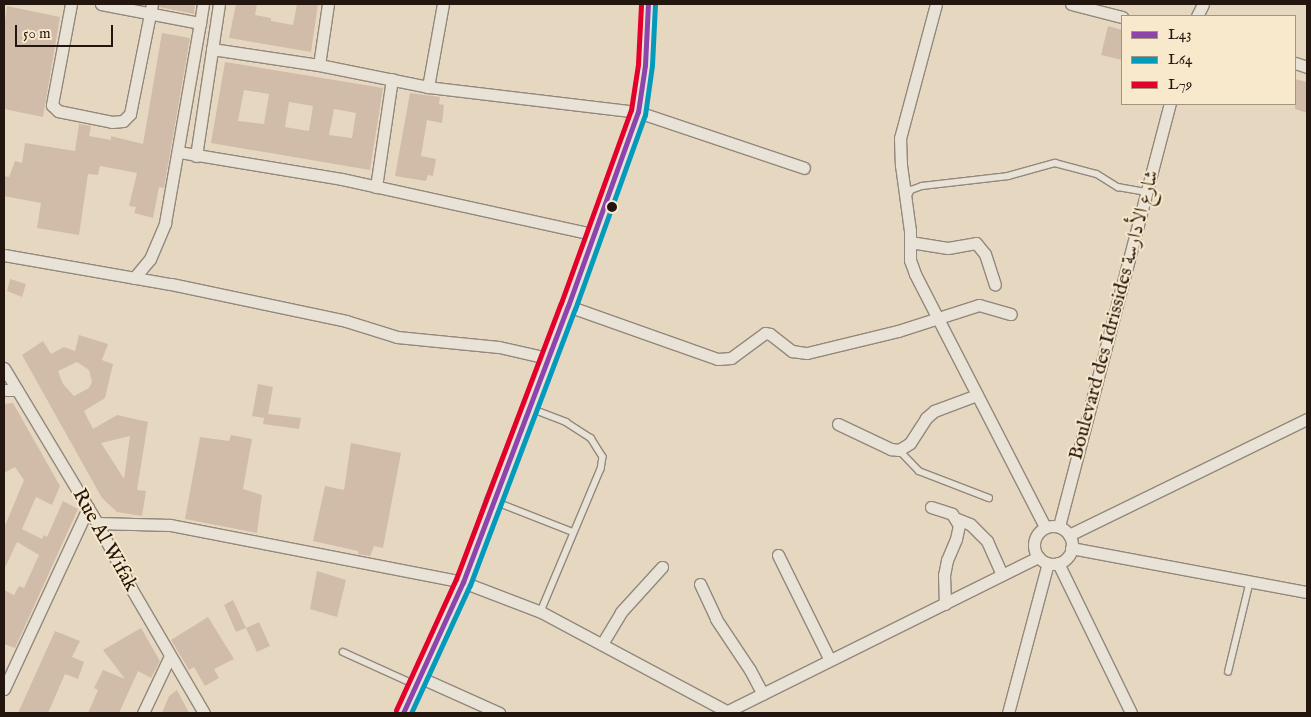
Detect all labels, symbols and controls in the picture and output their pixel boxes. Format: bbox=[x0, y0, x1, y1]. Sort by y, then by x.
scale bar bbox=[18, 15, 115, 47]
legend bbox=[1121, 15, 1296, 105]
text: 50 m bbox=[23, 24, 51, 43]
text: L43 bbox=[1168, 25, 1192, 44]
text: L64 bbox=[1168, 50, 1192, 69]
text: L79 bbox=[1168, 75, 1192, 94]
street label: Boulevard des Idrissides شارع الأدارسة bbox=[1064, 168, 1164, 462]
unlabelled marker bbox=[607, 202, 617, 212]
street label: Rue Al Wifak bbox=[67, 485, 143, 595]

